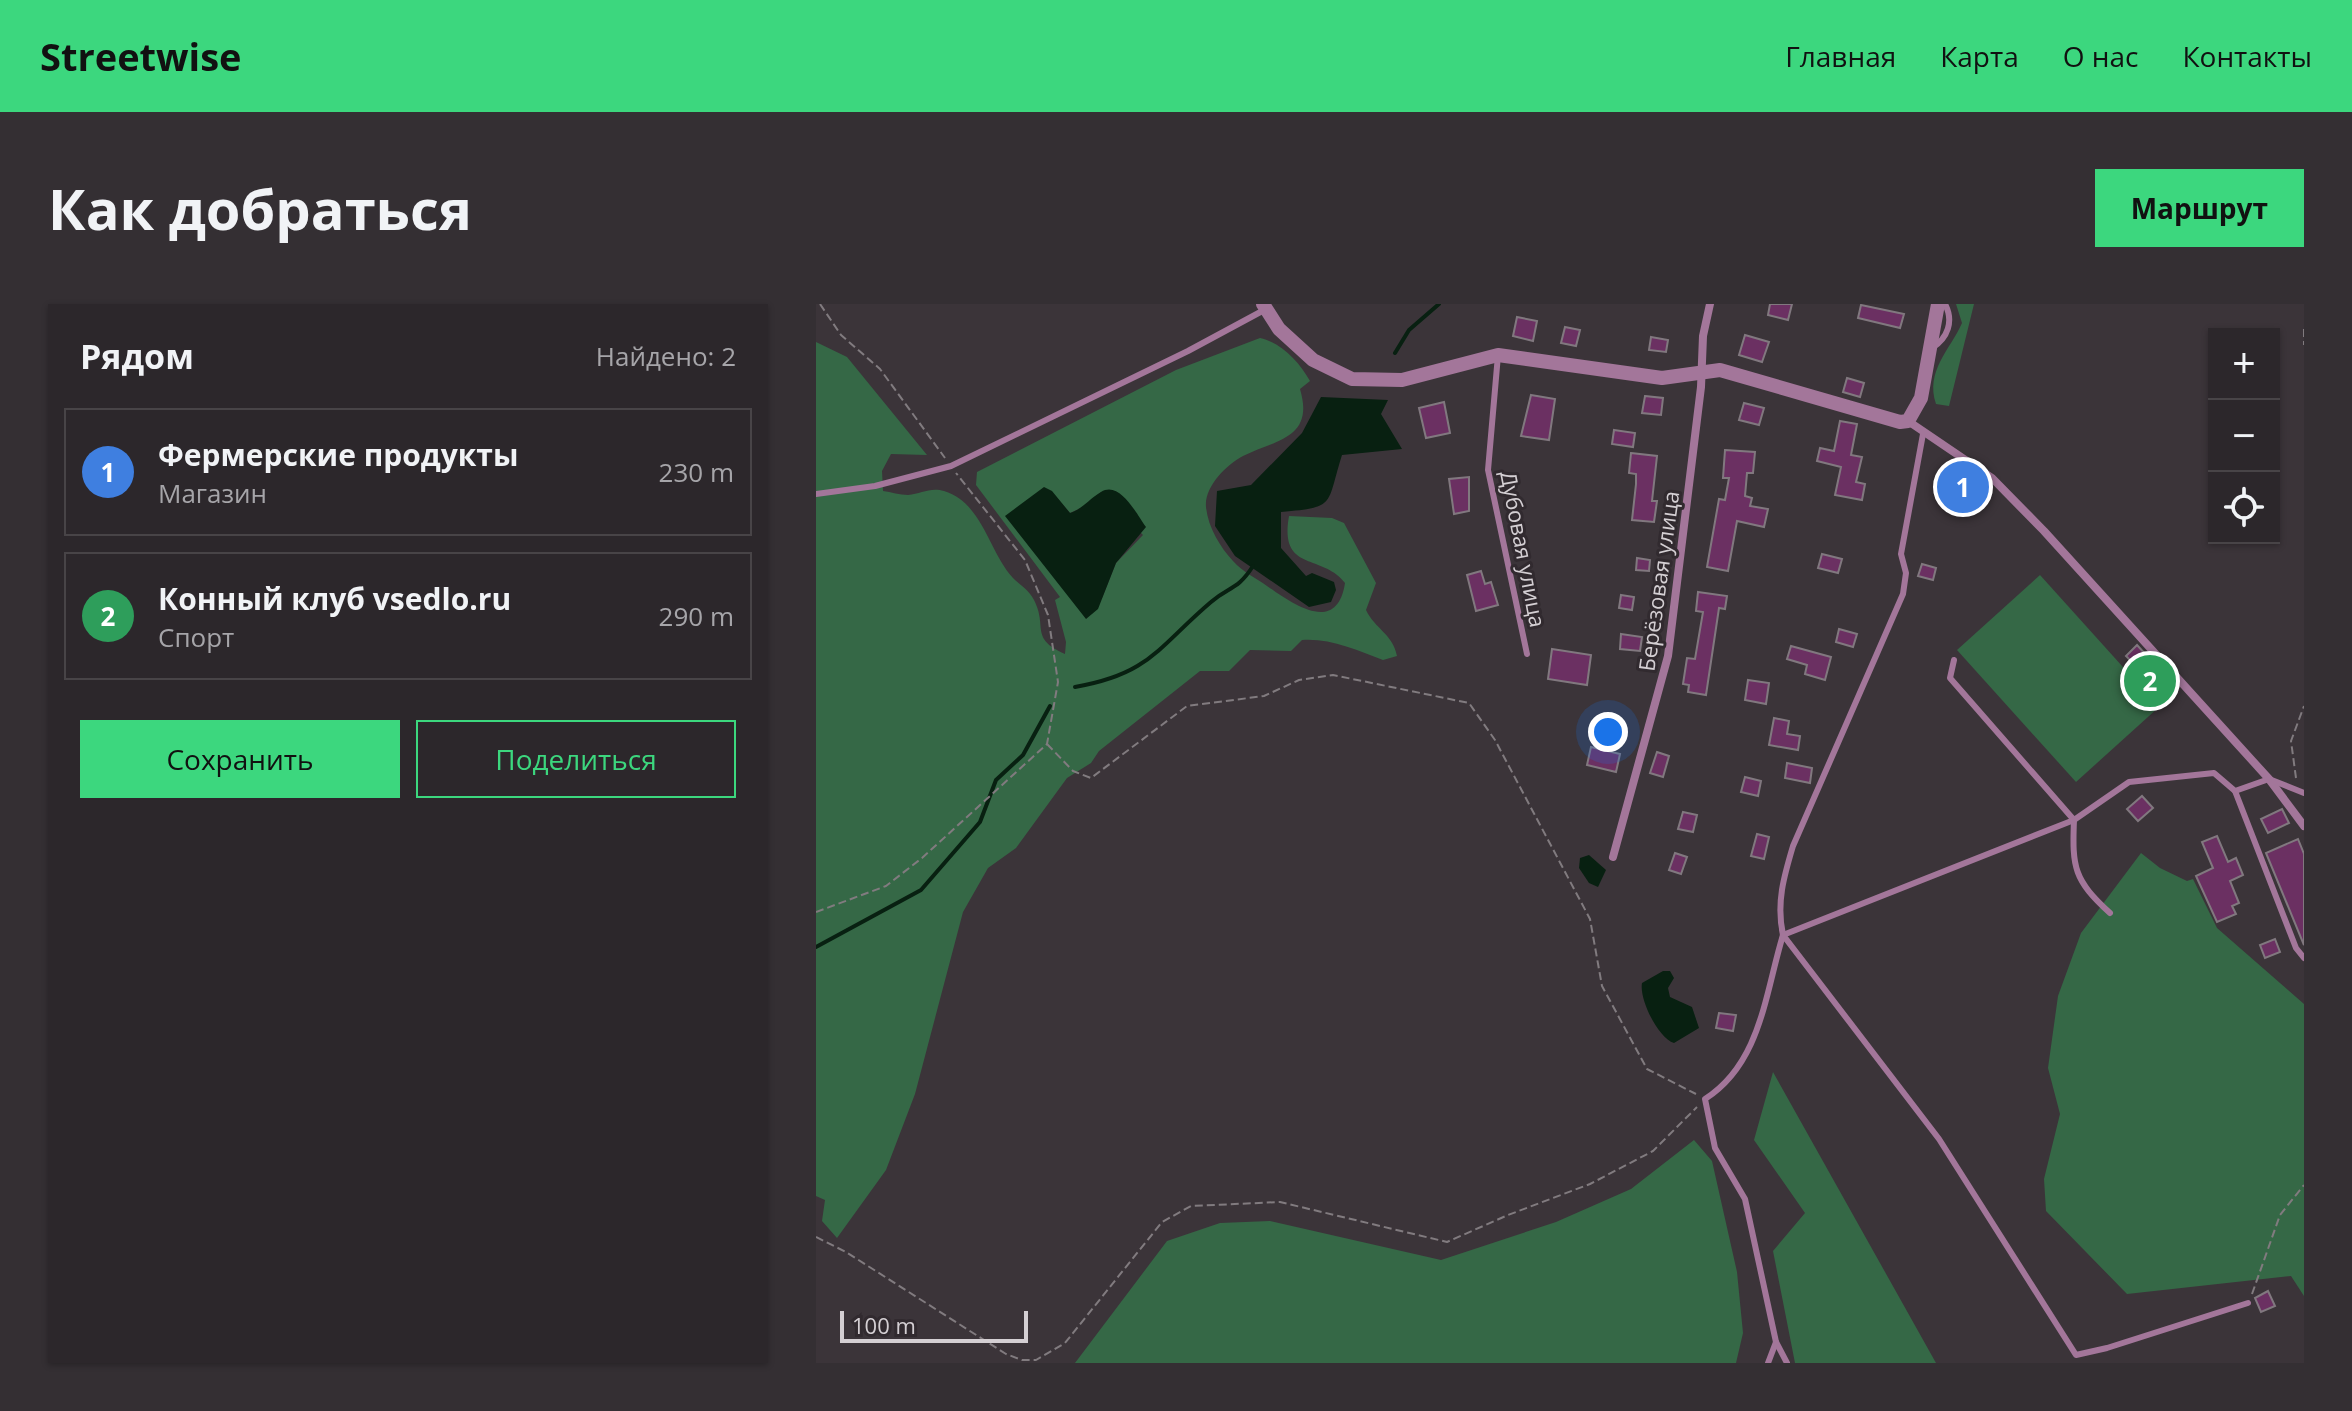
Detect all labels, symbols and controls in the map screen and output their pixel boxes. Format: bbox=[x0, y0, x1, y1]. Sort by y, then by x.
text: Streetwise bbox=[40, 30, 242, 82]
text: Главная bbox=[1785, 37, 1896, 75]
text: Карта bbox=[1940, 37, 2019, 75]
text: О нас bbox=[2063, 37, 2138, 75]
text: Контакты bbox=[2182, 37, 2312, 75]
button: Маршрут bbox=[2095, 169, 2304, 247]
text: Как добраться bbox=[48, 170, 472, 246]
map controls bbox=[2208, 328, 2280, 544]
button: + bbox=[2208, 328, 2280, 400]
text: Рядом bbox=[80, 333, 194, 379]
text: Найдено: 2 bbox=[596, 338, 736, 374]
button: − bbox=[2208, 400, 2280, 472]
text: Фермерские продукты bbox=[158, 434, 518, 475]
text: 1 bbox=[101, 454, 115, 490]
text: 230 m bbox=[659, 454, 734, 490]
pin: 1 bbox=[1937, 457, 1989, 517]
street label: Дубовая улица bbox=[1494, 468, 1554, 630]
button: locate bbox=[2208, 472, 2280, 544]
text: Магазин bbox=[158, 475, 267, 511]
street label: Берёзовая улица bbox=[1630, 489, 1686, 673]
text: Конный клуб vsedlo.ru bbox=[158, 578, 511, 619]
text: 2 bbox=[101, 598, 115, 634]
text: 290 m bbox=[659, 598, 734, 634]
text: Спорт bbox=[158, 619, 234, 655]
pin: 2 bbox=[2124, 651, 2176, 711]
your location bbox=[1588, 712, 1628, 752]
button: Сохранить bbox=[80, 720, 400, 798]
button: Поделиться bbox=[416, 720, 736, 798]
scale bar bbox=[840, 1307, 1028, 1343]
text: 100 m bbox=[852, 1310, 916, 1340]

